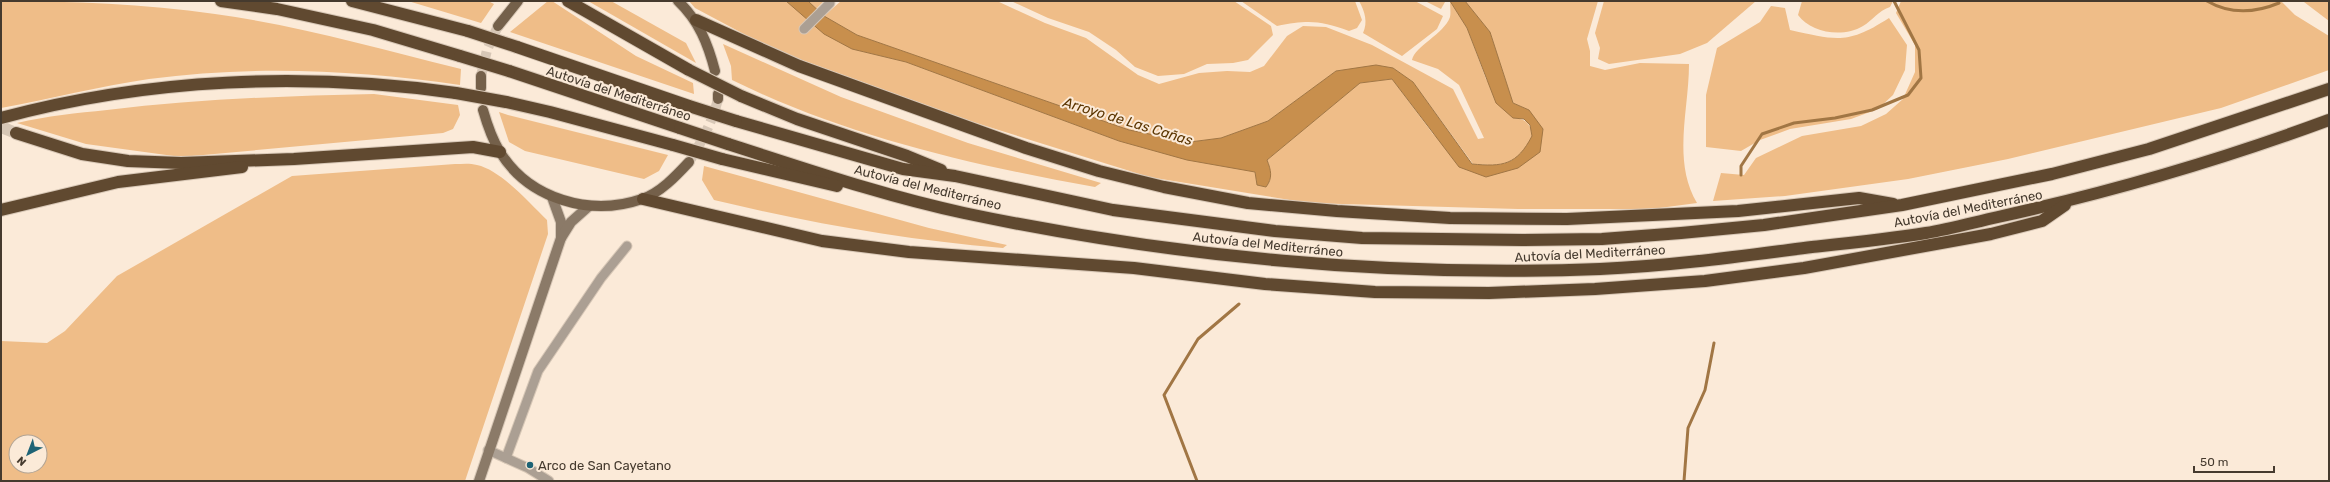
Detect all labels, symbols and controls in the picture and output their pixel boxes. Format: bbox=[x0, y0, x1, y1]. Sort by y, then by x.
street label: Autovía del Mediterráneo bbox=[545, 63, 693, 124]
water label: Arroyo de Las Cañas bbox=[1060, 93, 1195, 149]
street label: Autovía del Mediterráneo bbox=[853, 162, 1003, 213]
street label: Autovía del Mediterráneo bbox=[1892, 187, 2044, 230]
street label: Autovía del Mediterráneo bbox=[1192, 229, 1344, 260]
street label: Autovía del Mediterráneo bbox=[1514, 242, 1666, 265]
north arrow bbox=[8, 434, 48, 474]
scale bar bbox=[2194, 448, 2274, 474]
text: N bbox=[14, 454, 29, 469]
text: 50 m bbox=[2200, 455, 2228, 469]
place label: Arco de San Cayetano bbox=[538, 458, 671, 473]
marker: Arco de San Cayetano bbox=[525, 460, 535, 470]

